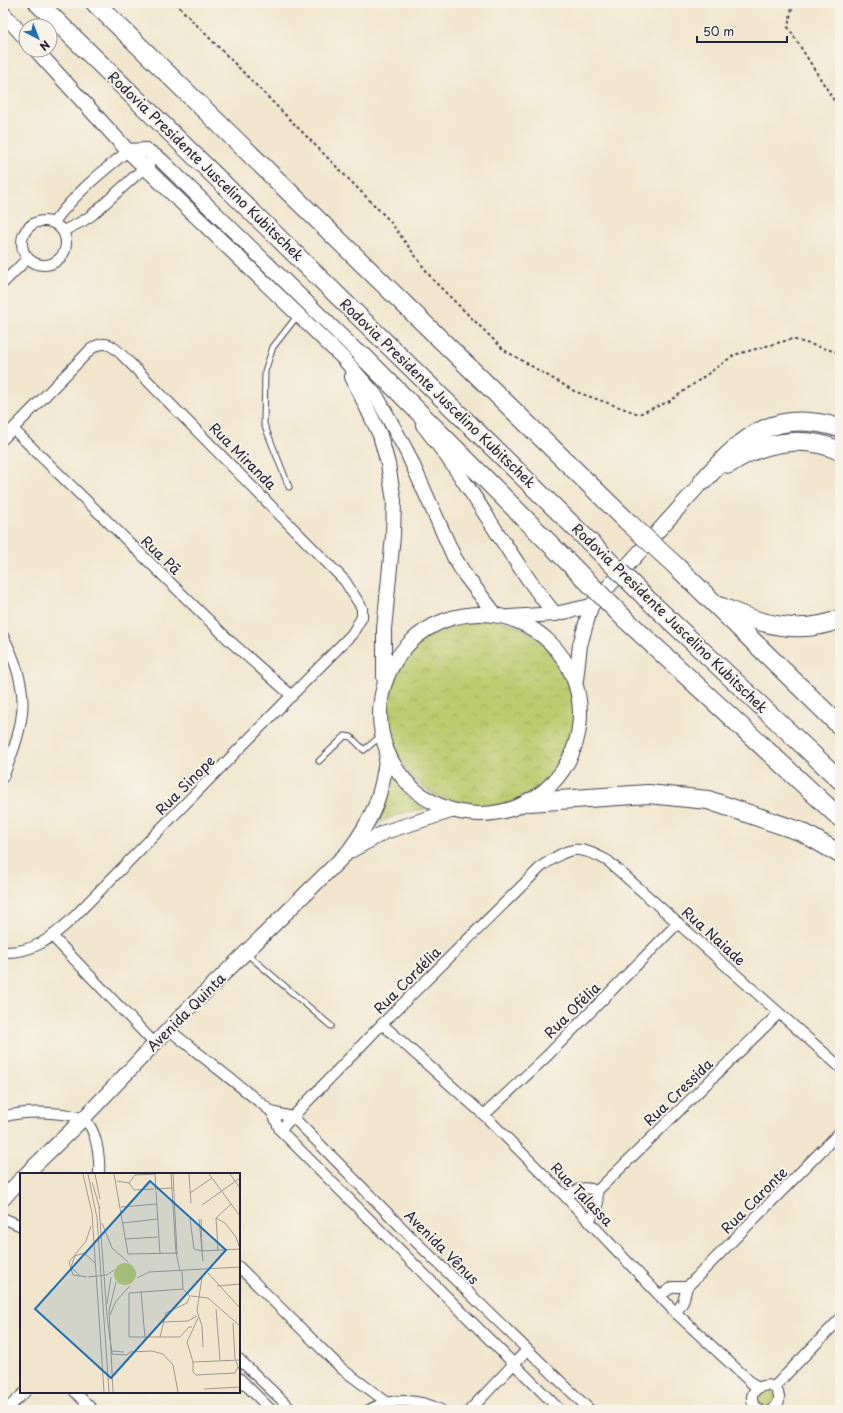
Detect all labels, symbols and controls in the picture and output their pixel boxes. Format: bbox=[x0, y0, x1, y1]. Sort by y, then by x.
north arrow bbox=[18, 18, 58, 58]
scale bar bbox=[697, 18, 787, 44]
text: 50 m bbox=[703, 22, 734, 40]
text: N bbox=[36, 37, 54, 55]
street label: Rodovia Presidente Juscelino Kubitschek bbox=[103, 66, 309, 266]
street label: Rodovia Presidente Juscelino Kubitschek bbox=[335, 293, 541, 493]
street label: Rua Miranda bbox=[205, 418, 282, 495]
street label: Rodovia Presidente Juscelino Kubitschek bbox=[567, 518, 773, 718]
street label: Rua Pã bbox=[136, 531, 186, 579]
street label: Rua Sinope bbox=[151, 751, 219, 819]
street label: Rua Naiade bbox=[678, 902, 751, 971]
street label: Rua Cordélia bbox=[369, 941, 446, 1018]
street label: Avenida Quinta bbox=[142, 968, 230, 1056]
street label: Rua Ofélia bbox=[539, 977, 605, 1043]
street label: Rua Cressida bbox=[639, 1053, 717, 1130]
street label: Rua Talassa bbox=[546, 1157, 618, 1231]
street label: Rua Caronte bbox=[716, 1162, 792, 1238]
inset map bbox=[20, 1173, 240, 1393]
street label: Avenida Vênus bbox=[400, 1205, 484, 1289]

